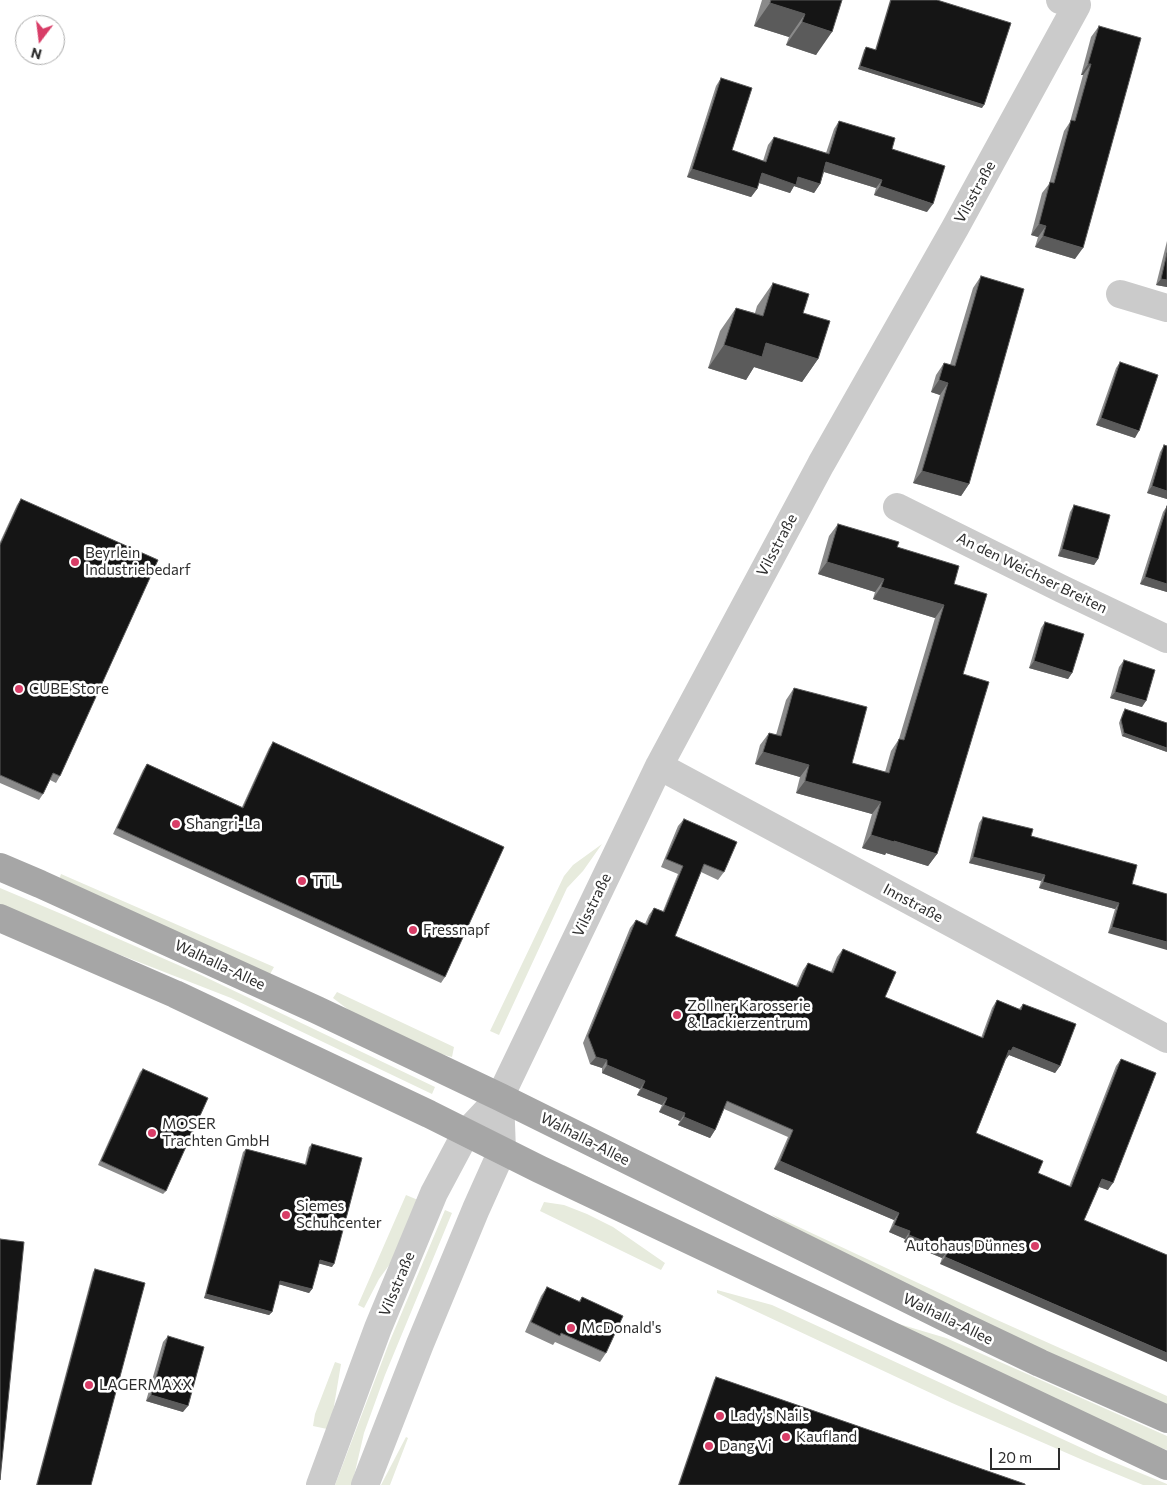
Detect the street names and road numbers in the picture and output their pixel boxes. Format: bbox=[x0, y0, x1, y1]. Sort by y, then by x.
street label: Vilsstraße bbox=[951, 158, 999, 226]
street label: Vilsstraße bbox=[753, 511, 801, 579]
street label: An den Weichser Breiten bbox=[954, 529, 1110, 617]
street label: Vilsstraße bbox=[569, 870, 615, 940]
street label: Innstraße bbox=[880, 880, 946, 926]
street label: Walhalla-Allee bbox=[172, 936, 268, 994]
street label: Walhalla-Allee bbox=[537, 1109, 633, 1169]
street label: Vilsstraße bbox=[375, 1249, 419, 1319]
street label: Walhalla-Allee bbox=[900, 1289, 996, 1349]

